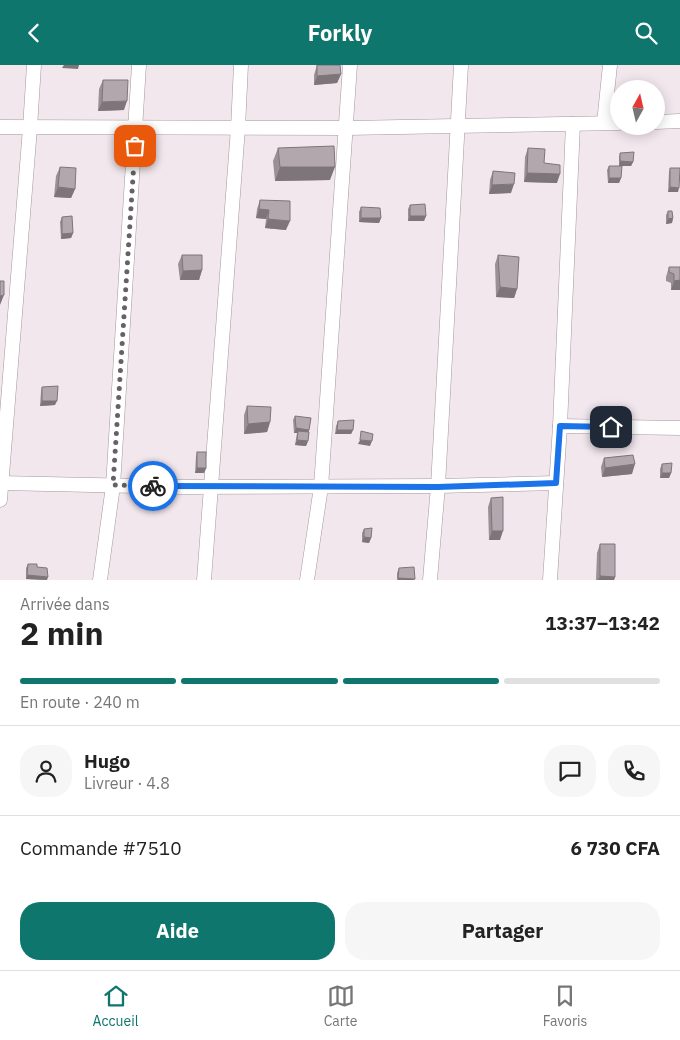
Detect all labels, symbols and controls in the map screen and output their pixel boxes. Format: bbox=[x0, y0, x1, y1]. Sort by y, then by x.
text: Forkly bbox=[308, 18, 372, 47]
icon: back bbox=[20, 19, 48, 47]
icon: search bbox=[632, 19, 660, 47]
north arrow bbox=[610, 80, 665, 135]
map controls bbox=[610, 80, 665, 135]
pin bbox=[114, 125, 156, 167]
icon: bag bbox=[121, 132, 149, 160]
pin bbox=[590, 406, 632, 448]
icon: home bbox=[597, 413, 625, 441]
courier bbox=[128, 461, 178, 511]
icon: bike bbox=[139, 472, 167, 500]
text: Arrivée dans bbox=[20, 594, 110, 614]
text: 13:37–13:42 bbox=[545, 611, 660, 635]
text: 2 min bbox=[20, 612, 104, 654]
text: En route · 240 m bbox=[20, 692, 140, 712]
button: person bbox=[20, 745, 72, 797]
button: chat bbox=[544, 745, 596, 797]
button: phone bbox=[608, 745, 660, 797]
text: Hugo bbox=[84, 749, 130, 773]
text: Livreur · 4.8 bbox=[84, 773, 170, 793]
text: Commande #7510 bbox=[20, 836, 182, 860]
text: 6 730 CFA bbox=[571, 836, 660, 860]
button: Aide bbox=[20, 902, 335, 960]
button: Partager bbox=[345, 902, 660, 960]
tab: Accueil bbox=[93, 982, 138, 1030]
tab: Carte bbox=[324, 982, 358, 1030]
tab: Favoris bbox=[543, 982, 587, 1030]

